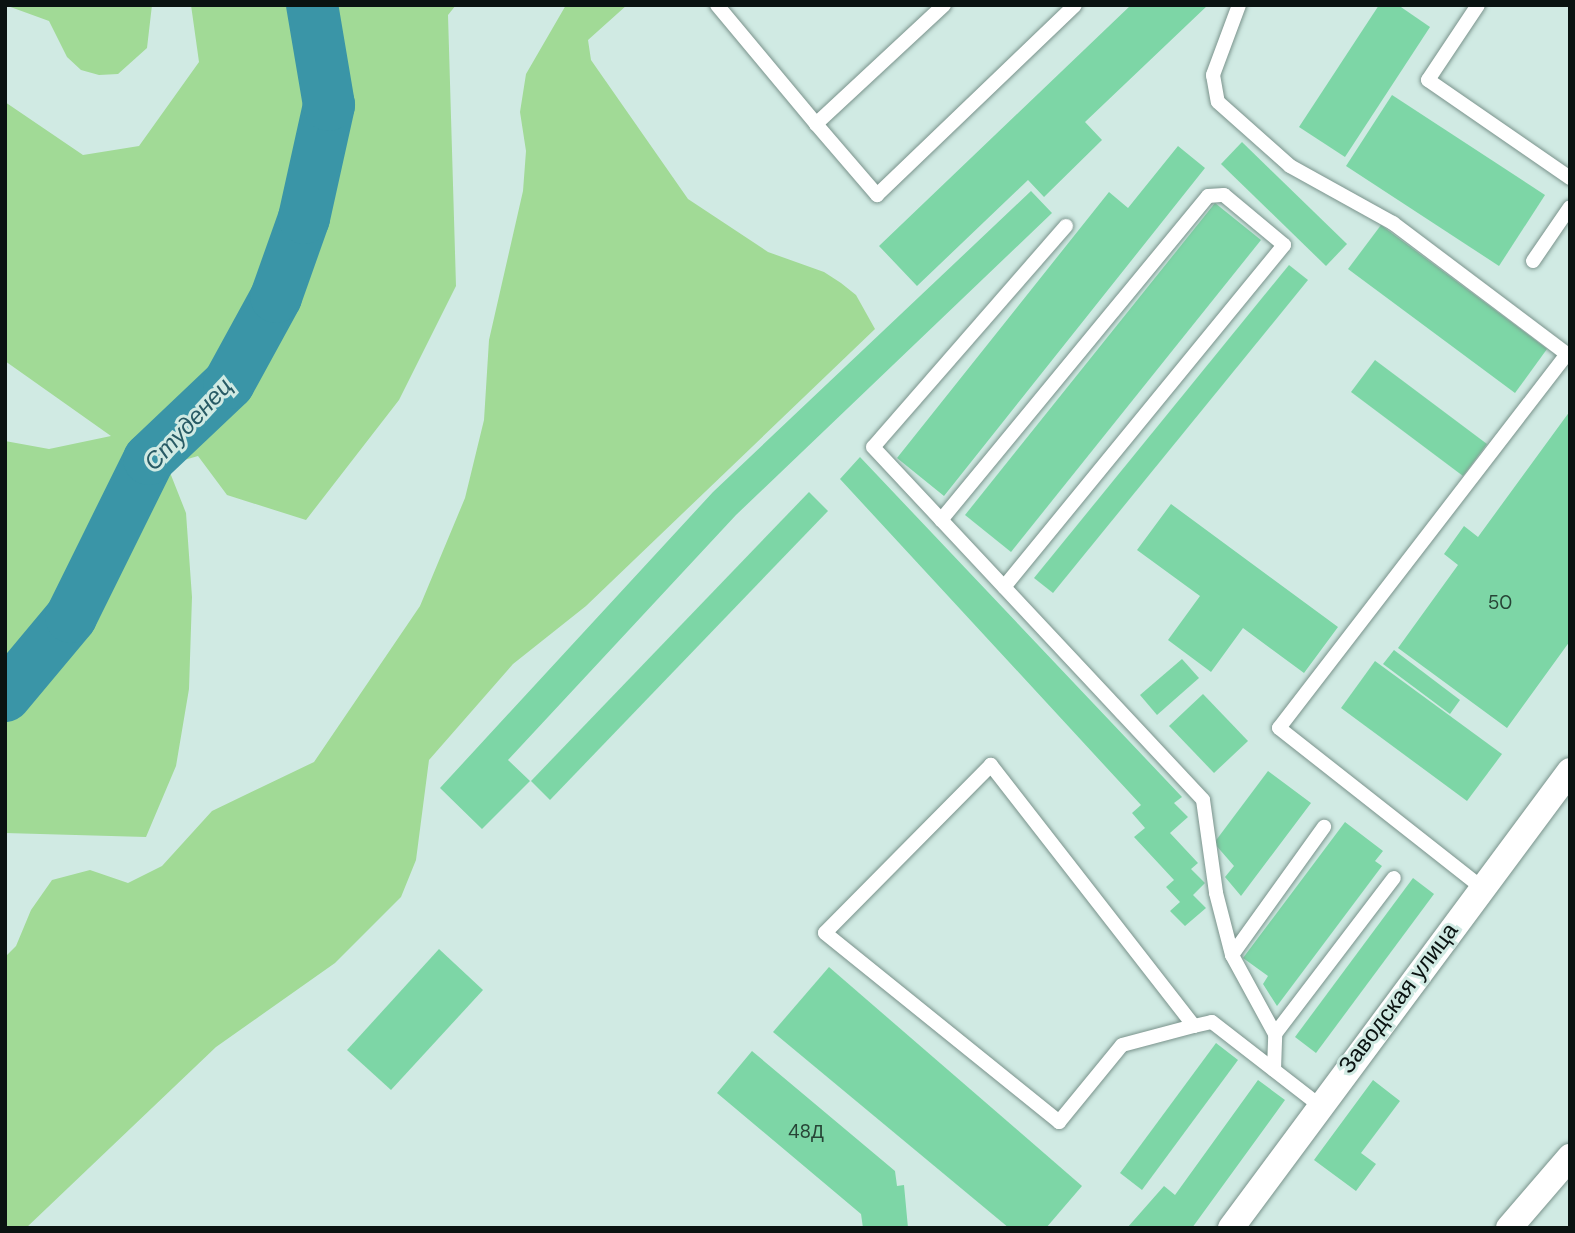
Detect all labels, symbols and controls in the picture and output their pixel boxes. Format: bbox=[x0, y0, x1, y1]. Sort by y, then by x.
water label: Студенец bbox=[138, 372, 238, 476]
house number: 50 bbox=[1488, 592, 1512, 614]
street label: Заводская улица bbox=[1333, 917, 1463, 1079]
house number: 48Д bbox=[788, 1121, 824, 1143]

